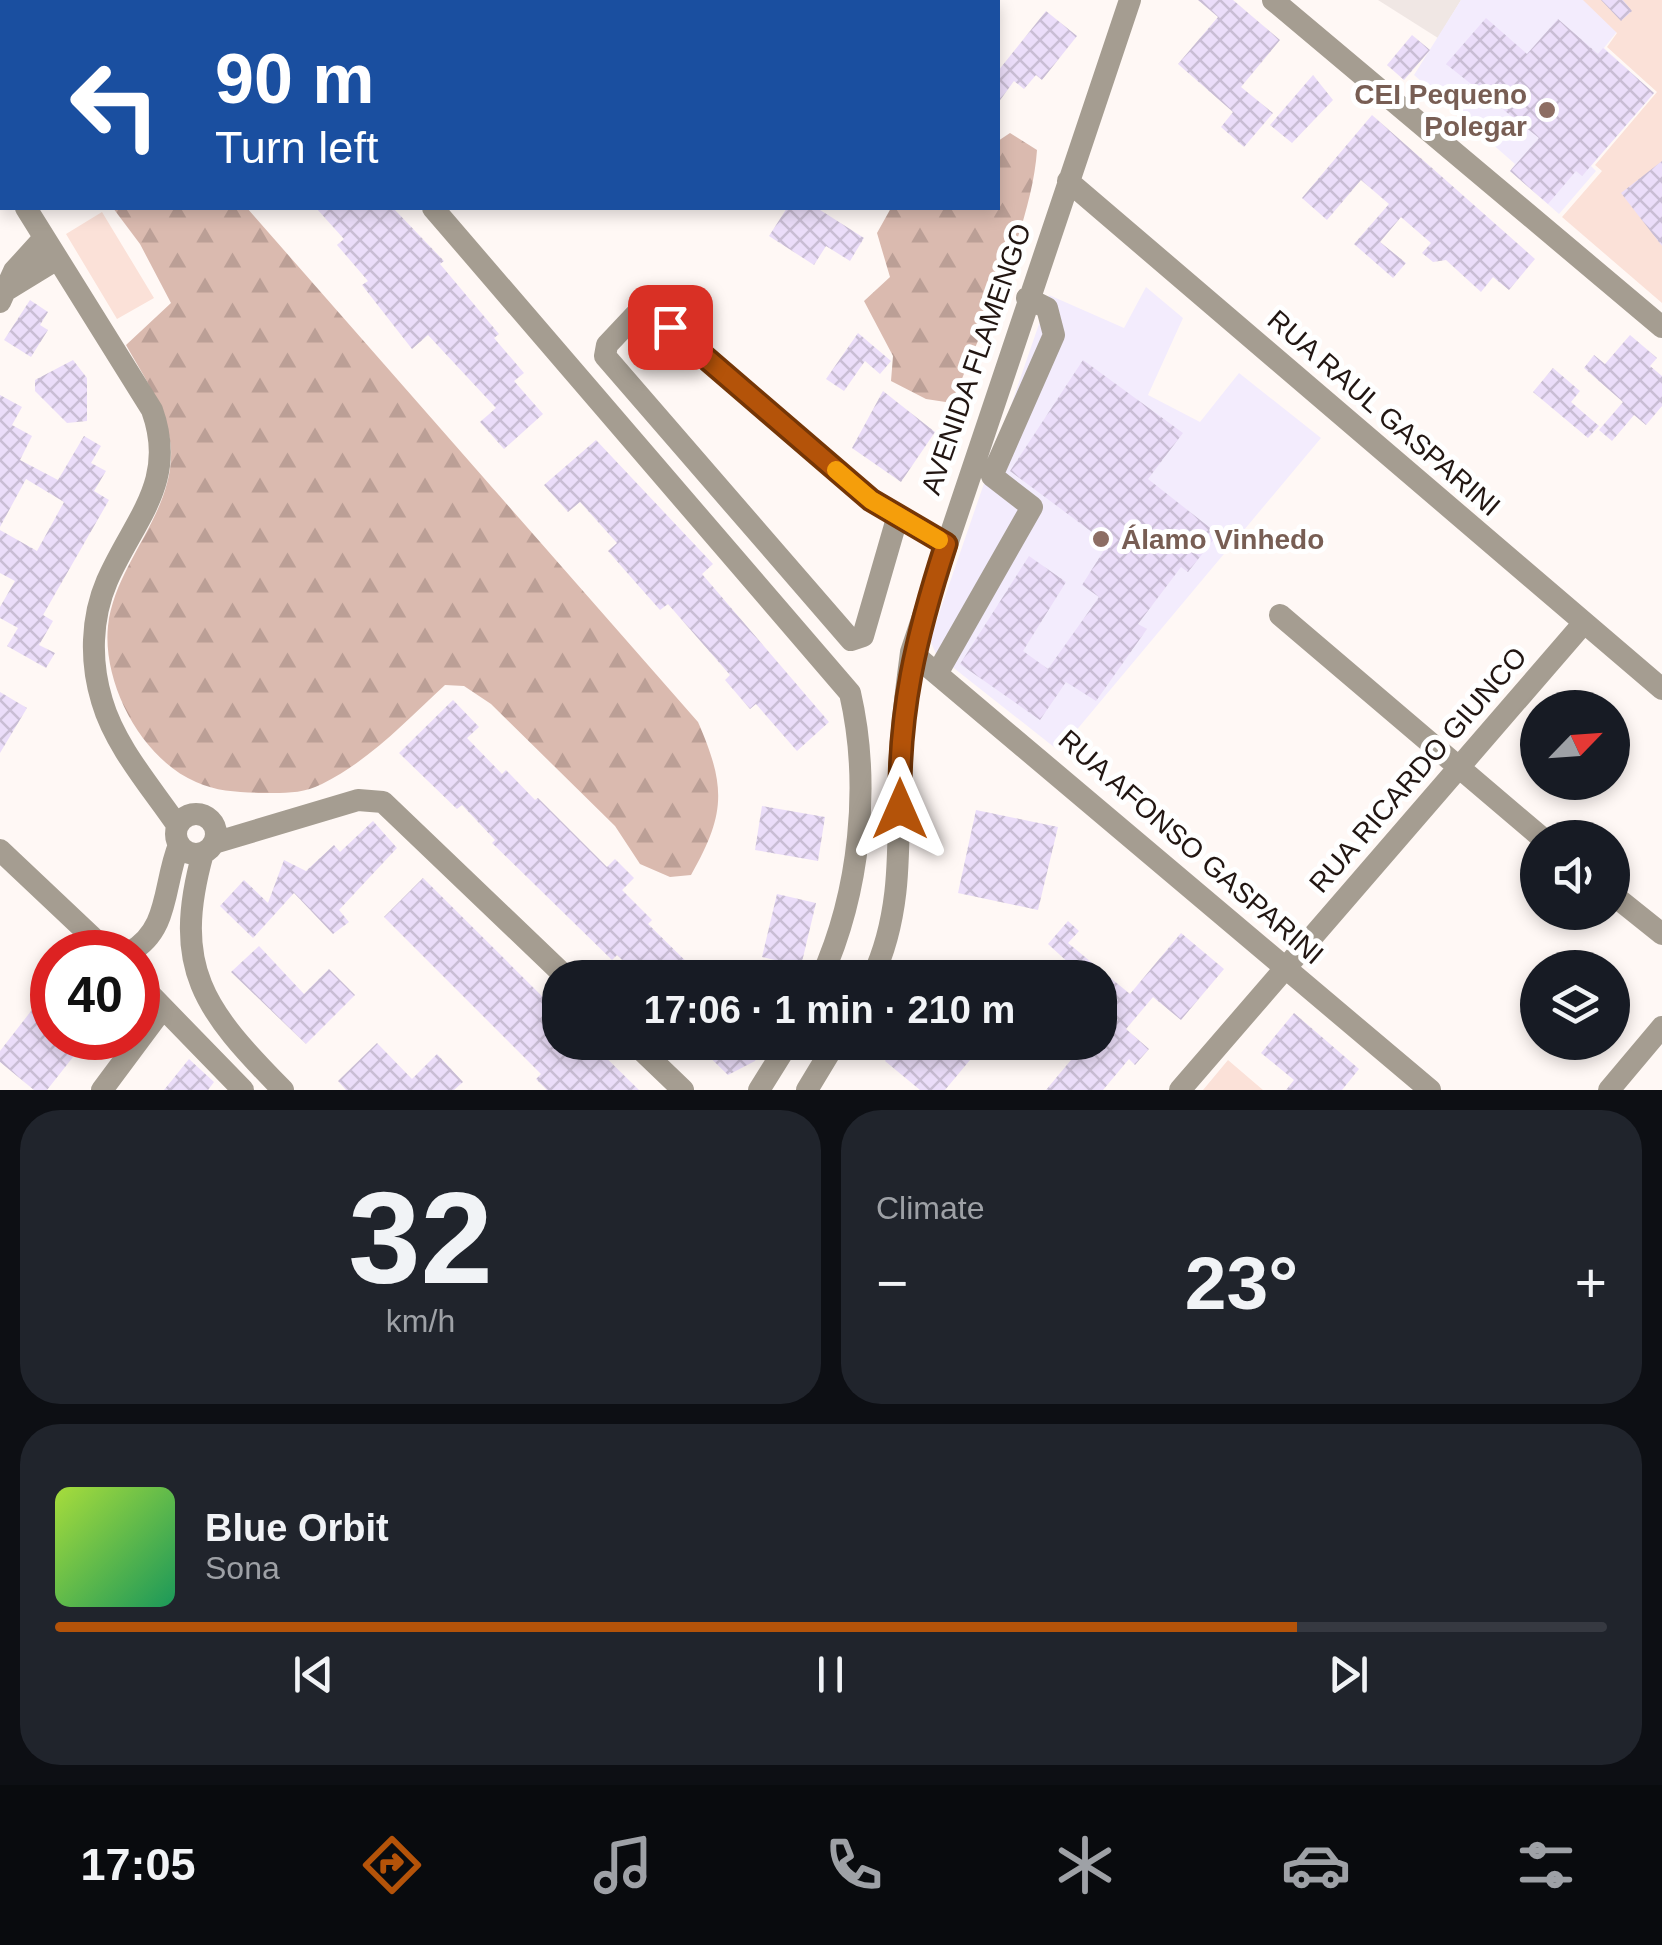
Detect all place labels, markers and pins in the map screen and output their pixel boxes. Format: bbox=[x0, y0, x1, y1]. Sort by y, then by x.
place label: CEI Pequeno Polegar bbox=[1354, 79, 1527, 142]
marker: CEI Pequeno Polegar bbox=[1536, 99, 1558, 121]
pin bbox=[628, 285, 713, 370]
place label: Álamo Vinhedo bbox=[1121, 524, 1324, 555]
marker: Álamo Vinhedo bbox=[1090, 528, 1112, 550]

